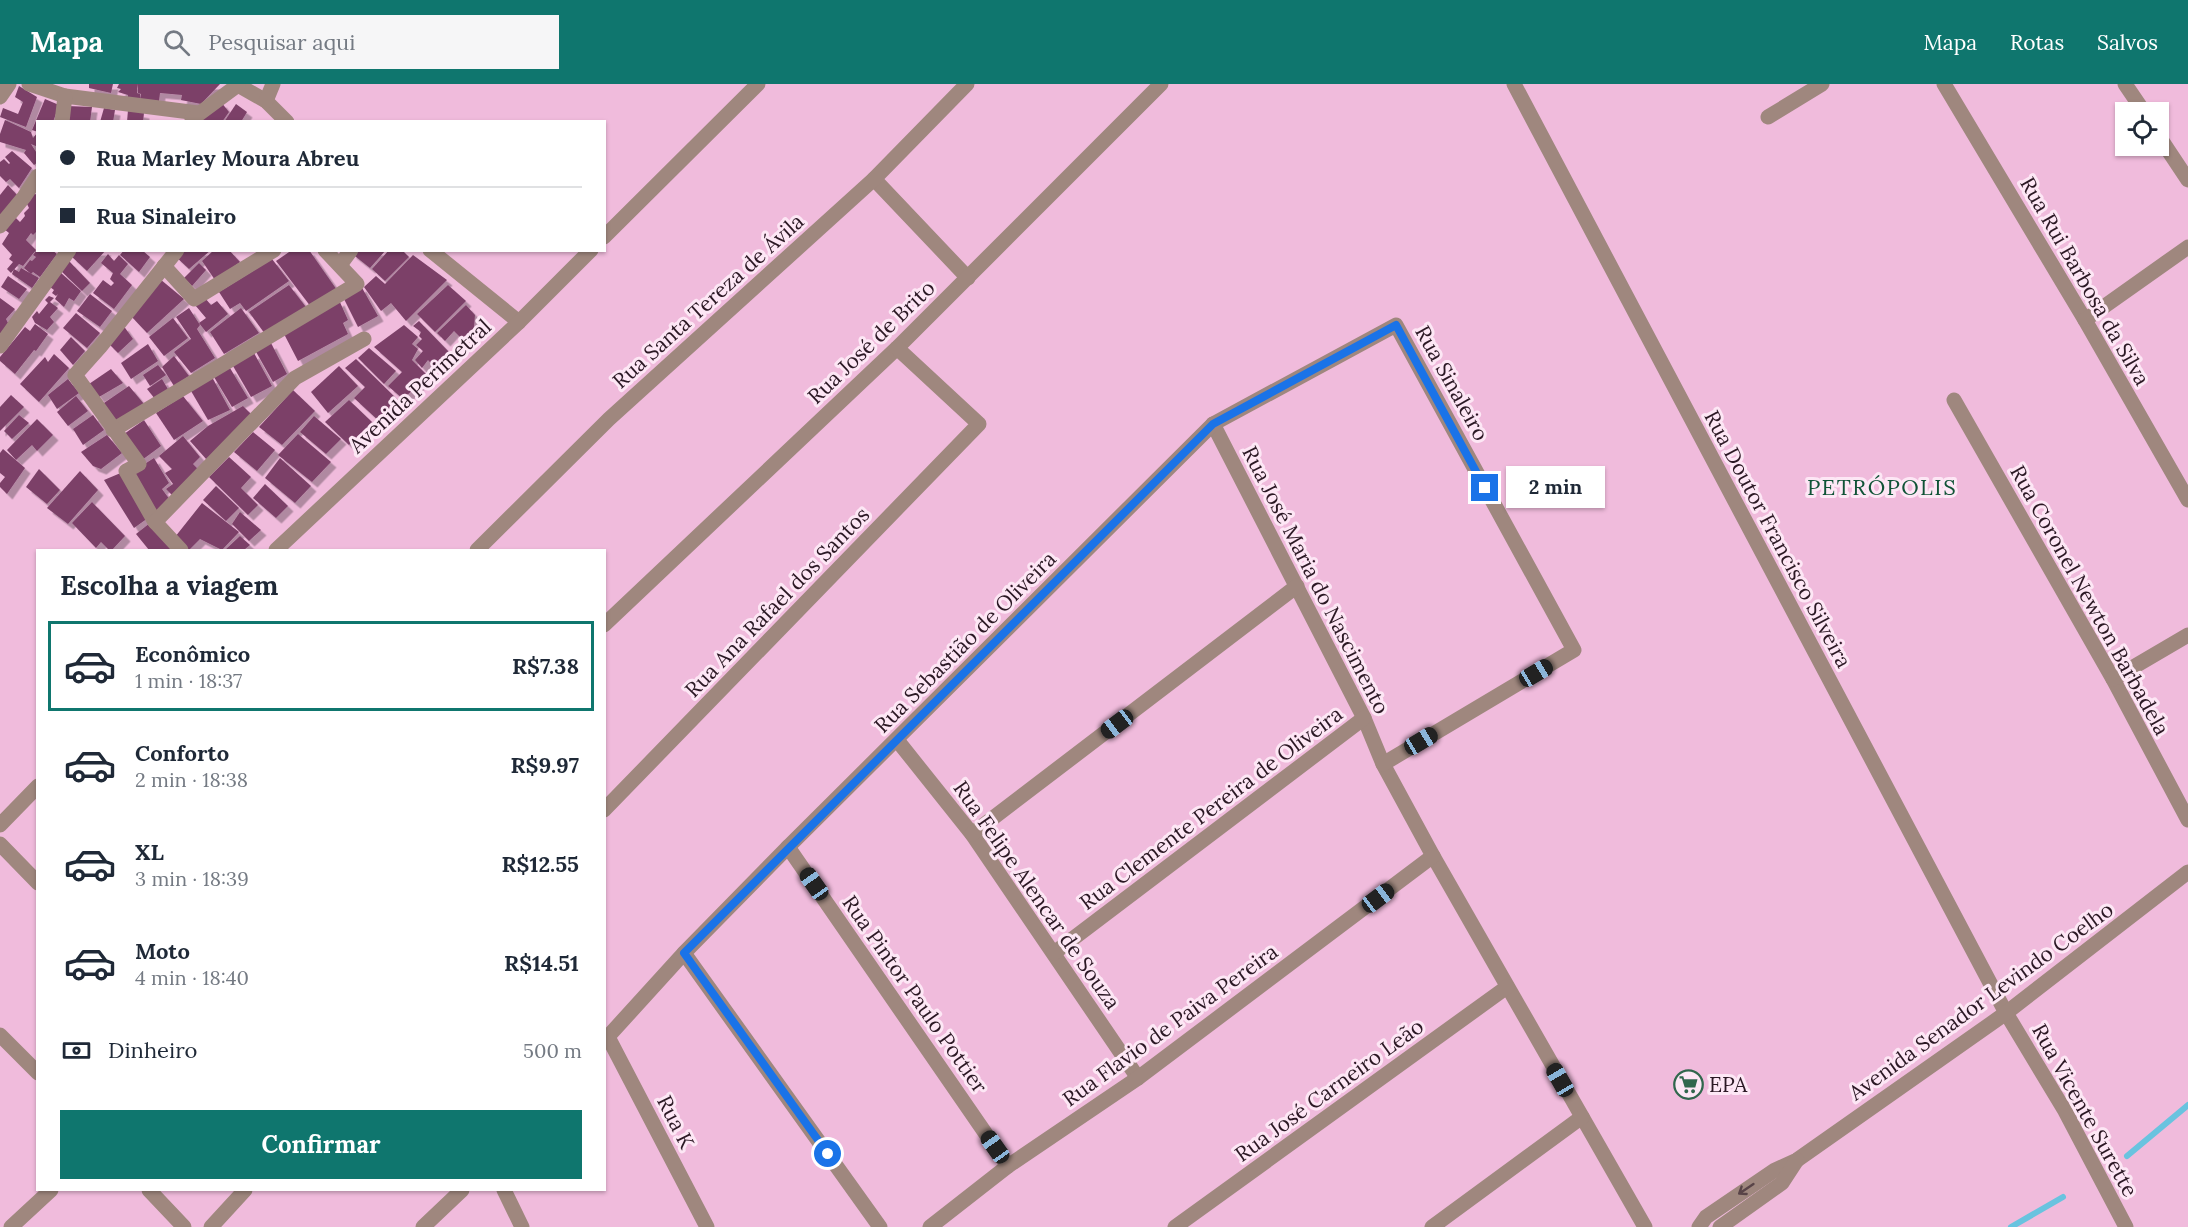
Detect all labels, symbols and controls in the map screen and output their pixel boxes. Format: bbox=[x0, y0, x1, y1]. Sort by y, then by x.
search box bbox=[139, 15, 559, 69]
text: Mapa bbox=[30, 24, 103, 60]
icon: search bbox=[160, 26, 193, 59]
text: Pesquisar aqui bbox=[208, 28, 355, 56]
text: Mapa bbox=[1924, 29, 1977, 56]
text: Rotas bbox=[2010, 29, 2064, 56]
text: Salvos bbox=[2097, 29, 2158, 56]
map controls bbox=[2115, 102, 2169, 156]
button: locate bbox=[2115, 102, 2169, 156]
text: Rua Marley Moura Abreu bbox=[96, 144, 359, 172]
street label: Rua Rui Barbosa da Silva bbox=[2014, 172, 2156, 390]
text: Rua Sinaleiro bbox=[96, 202, 236, 230]
street label: Rua Santa Tereza de Ávila bbox=[607, 208, 809, 394]
street label: Rua José de Brito bbox=[802, 274, 940, 410]
street label: Avenida Perimetral bbox=[343, 313, 497, 460]
street label: Rua Sinaleiro bbox=[1409, 321, 1495, 445]
street label: Rua Doutor Francisco Silveira bbox=[1698, 406, 1858, 673]
street label: Rua José Maria do Nascimento bbox=[1237, 441, 1395, 719]
street label: Rua Coronel Newton Barbadela bbox=[2004, 460, 2176, 740]
callout: 2 min bbox=[1506, 467, 1605, 509]
district label: PETRÓPOLIS bbox=[1807, 473, 1957, 501]
route end bbox=[1471, 474, 1498, 501]
text: 2 min bbox=[1529, 474, 1582, 499]
street label: Rua Ana Rafael dos Santos bbox=[679, 501, 875, 703]
street label: Rua Sebastião de Oliveira bbox=[868, 545, 1062, 739]
text: Escolha a viagem bbox=[60, 568, 278, 602]
icon: car bbox=[63, 639, 117, 693]
text: Econômico bbox=[135, 640, 250, 668]
text: R$7.38 bbox=[512, 652, 579, 680]
car bbox=[1516, 656, 1556, 690]
text: 1 min · 18:37 bbox=[135, 668, 242, 693]
street label: Rua Clemente Pereira de Oliveira bbox=[1074, 700, 1348, 916]
car bbox=[1097, 706, 1137, 742]
car bbox=[1401, 724, 1441, 758]
icon: car bbox=[63, 738, 117, 792]
text: Conforto bbox=[135, 739, 229, 767]
text: R$9.97 bbox=[511, 751, 579, 779]
text: 2 min · 18:38 bbox=[135, 767, 248, 792]
street label: Rua Felipe Alencar de Souza bbox=[948, 775, 1126, 1015]
icon: car bbox=[63, 837, 117, 891]
text: XL bbox=[135, 838, 164, 866]
text: R$12.55 bbox=[501, 850, 579, 878]
car bbox=[796, 864, 832, 904]
text: 3 min · 18:39 bbox=[135, 866, 249, 891]
car bbox=[1358, 880, 1398, 916]
street label: Rua Pintor Paulo Pottier bbox=[836, 890, 994, 1098]
street label: Avenida Senador Levindo Coelho bbox=[1843, 896, 2119, 1107]
icon: car bbox=[63, 936, 117, 990]
text: Moto bbox=[135, 937, 190, 965]
street label: Rua Flavio de Paiva Pereira bbox=[1057, 938, 1283, 1112]
text: R$14.51 bbox=[504, 949, 579, 977]
text: 4 min · 18:40 bbox=[135, 965, 249, 990]
street label: Rua José Carneiro Leão bbox=[1229, 1012, 1429, 1168]
street label: Rua Vicente Surette bbox=[2026, 1019, 2144, 1201]
icon: cash bbox=[60, 1034, 93, 1067]
text: Dinheiro bbox=[108, 1036, 197, 1064]
text: 500 m bbox=[523, 1038, 582, 1063]
car bbox=[1543, 1060, 1577, 1100]
supermarket icon: EPA bbox=[1672, 1068, 1704, 1100]
place label: EPA bbox=[1709, 1071, 1748, 1098]
street label: Rua K bbox=[651, 1091, 701, 1154]
button: Confirmar bbox=[60, 1110, 582, 1179]
car bbox=[977, 1127, 1013, 1167]
route start bbox=[814, 1140, 841, 1167]
one-way arrow bbox=[1738, 1183, 1755, 1195]

